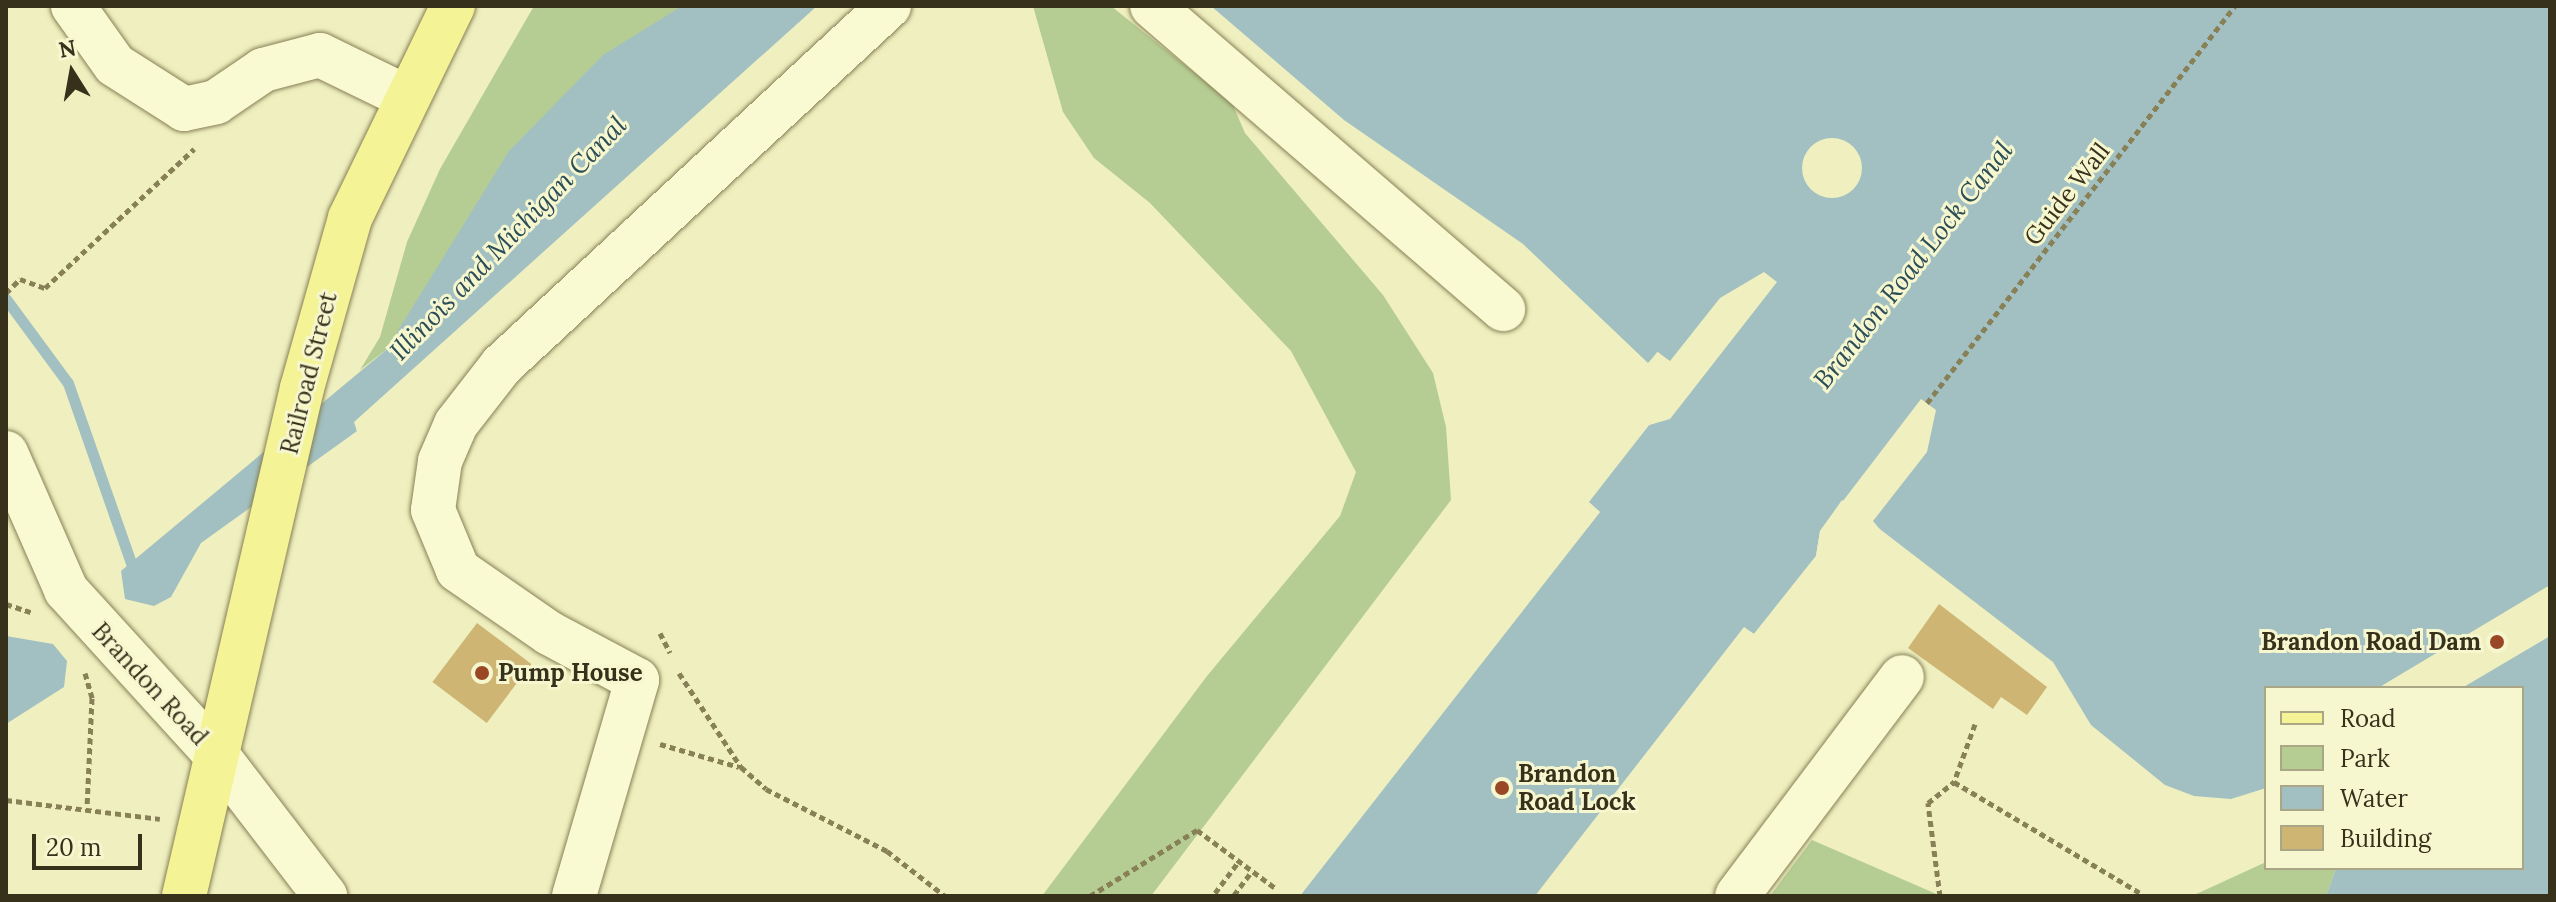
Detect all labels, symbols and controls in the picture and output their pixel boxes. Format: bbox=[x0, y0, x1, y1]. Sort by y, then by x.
north arrow bbox=[32, 32, 112, 112]
text: N bbox=[56, 33, 78, 64]
water label: Illinois and Michigan Canal bbox=[383, 110, 633, 366]
water label: Brandon Road Lock Canal bbox=[1807, 135, 2019, 395]
street label: Guide Wall bbox=[2018, 137, 2116, 251]
street label: Railroad Street bbox=[275, 289, 343, 457]
street label: Brandon Road bbox=[86, 617, 214, 751]
place label: Brandon Road Dam bbox=[2261, 628, 2481, 656]
marker: Brandon Road Dam bbox=[2488, 633, 2506, 651]
place label: Pump House bbox=[498, 659, 643, 687]
marker: Pump House bbox=[473, 664, 491, 682]
legend bbox=[2264, 686, 2524, 870]
text: Road bbox=[2340, 703, 2396, 734]
text: Park bbox=[2340, 743, 2390, 774]
place label: Brandon Road Lock bbox=[1518, 760, 1636, 816]
marker: Brandon Road Lock bbox=[1493, 779, 1511, 797]
text: Water bbox=[2340, 783, 2408, 814]
scale bar bbox=[36, 818, 146, 868]
text: Building bbox=[2340, 823, 2431, 854]
text: 20 m bbox=[46, 832, 102, 863]

